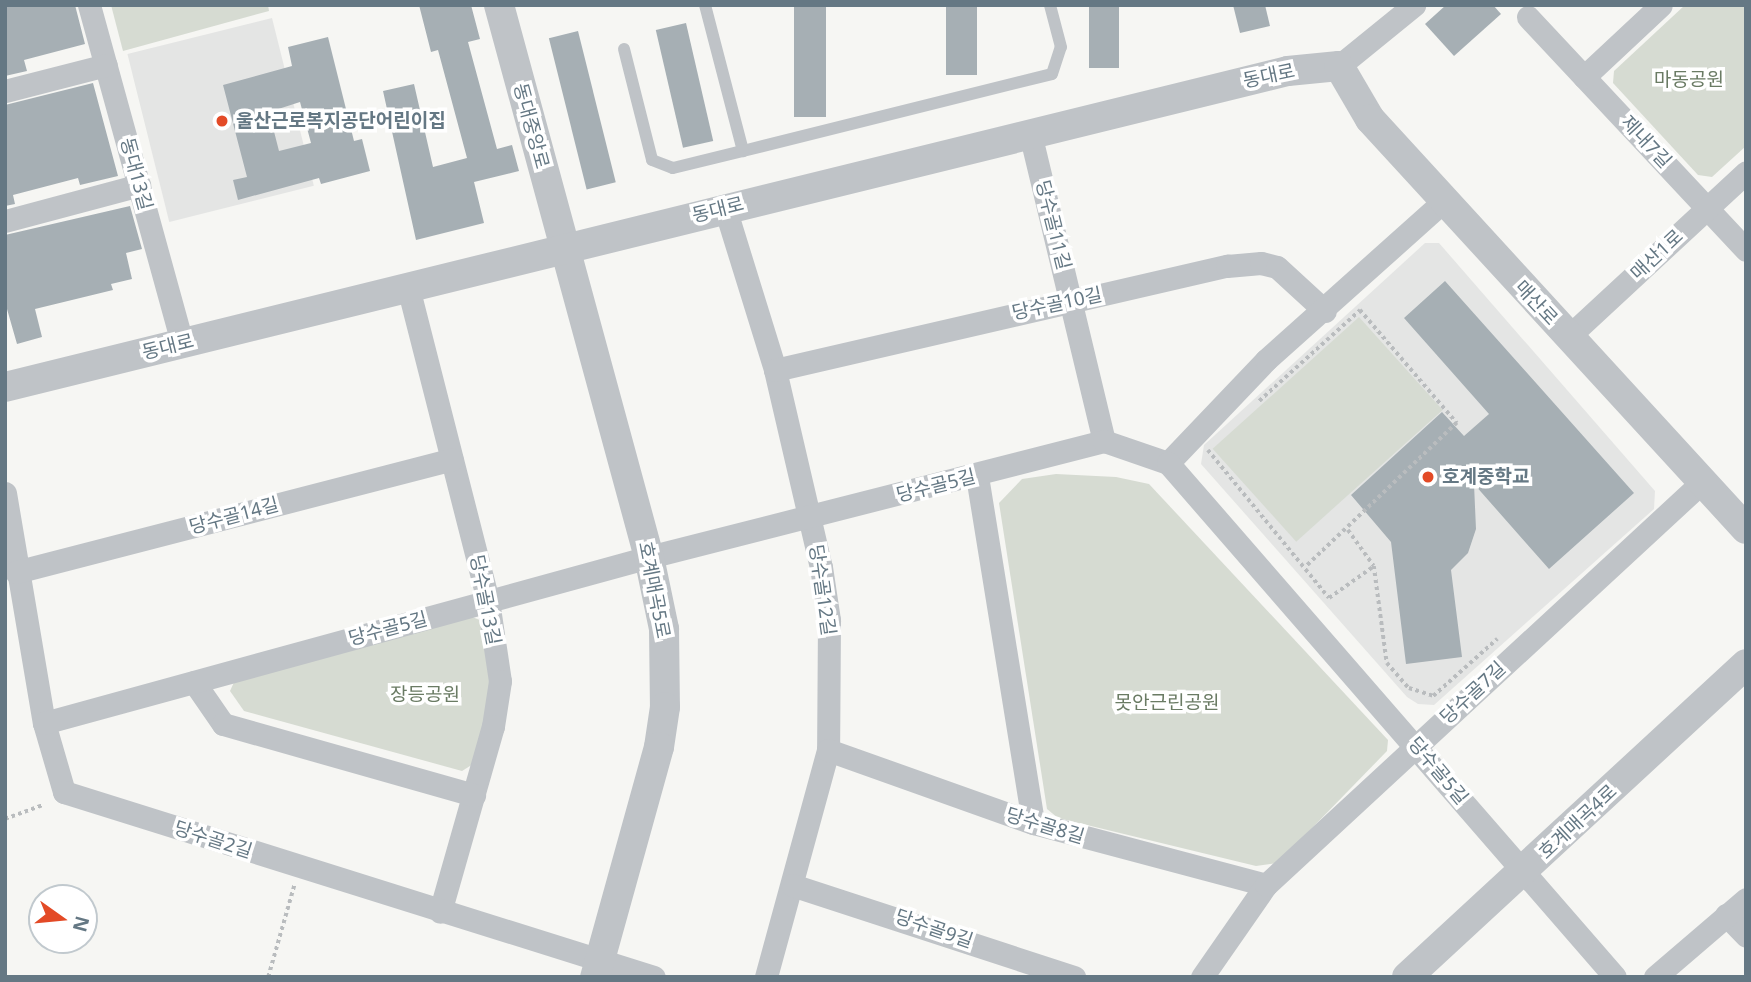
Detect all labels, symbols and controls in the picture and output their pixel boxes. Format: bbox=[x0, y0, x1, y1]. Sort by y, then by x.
street label: 동대로 bbox=[1241, 59, 1297, 93]
park label: 마동공원 bbox=[1654, 69, 1724, 91]
street label: 동대중앙로 bbox=[509, 81, 553, 171]
place label: 울산근로복지공단어린이집 bbox=[236, 110, 446, 132]
street label: 제내7길 bbox=[1616, 111, 1676, 173]
marker: 울산근로복지공단어린이집 bbox=[214, 113, 230, 129]
street label: 동대13길 bbox=[115, 135, 157, 213]
street label: 당수골11길 bbox=[1031, 178, 1075, 272]
street label: 동대로 bbox=[690, 193, 746, 227]
street label: 매산1로 bbox=[1626, 225, 1688, 285]
street label: 매산로 bbox=[1510, 276, 1562, 330]
street label: 당수골10길 bbox=[1010, 283, 1104, 325]
street label: 동대로 bbox=[140, 330, 196, 364]
street label: 당수골5길 bbox=[894, 465, 978, 507]
place label: 호계중학교 bbox=[1442, 466, 1529, 488]
marker: 호계중학교 bbox=[1420, 469, 1436, 485]
street label: 당수골14길 bbox=[187, 493, 281, 539]
street label: 호계매곡5로 bbox=[633, 540, 675, 640]
street label: 당수골12길 bbox=[804, 543, 840, 637]
street label: 당수골13길 bbox=[465, 553, 505, 647]
street label: 당수골5길 bbox=[346, 608, 430, 650]
street label: 당수골7길 bbox=[1436, 657, 1510, 729]
park label: 장등공원 bbox=[390, 684, 460, 706]
park label: 못안근린공원 bbox=[1115, 692, 1219, 714]
street label: 당수골5길 bbox=[1403, 733, 1473, 809]
street label: 호계매곡4로 bbox=[1534, 780, 1622, 864]
street label: 당수골8길 bbox=[1003, 803, 1087, 849]
street label: 당수골2길 bbox=[171, 817, 255, 863]
north arrow bbox=[28, 884, 98, 954]
street label: 당수골9길 bbox=[892, 905, 976, 953]
text: N bbox=[67, 913, 96, 935]

